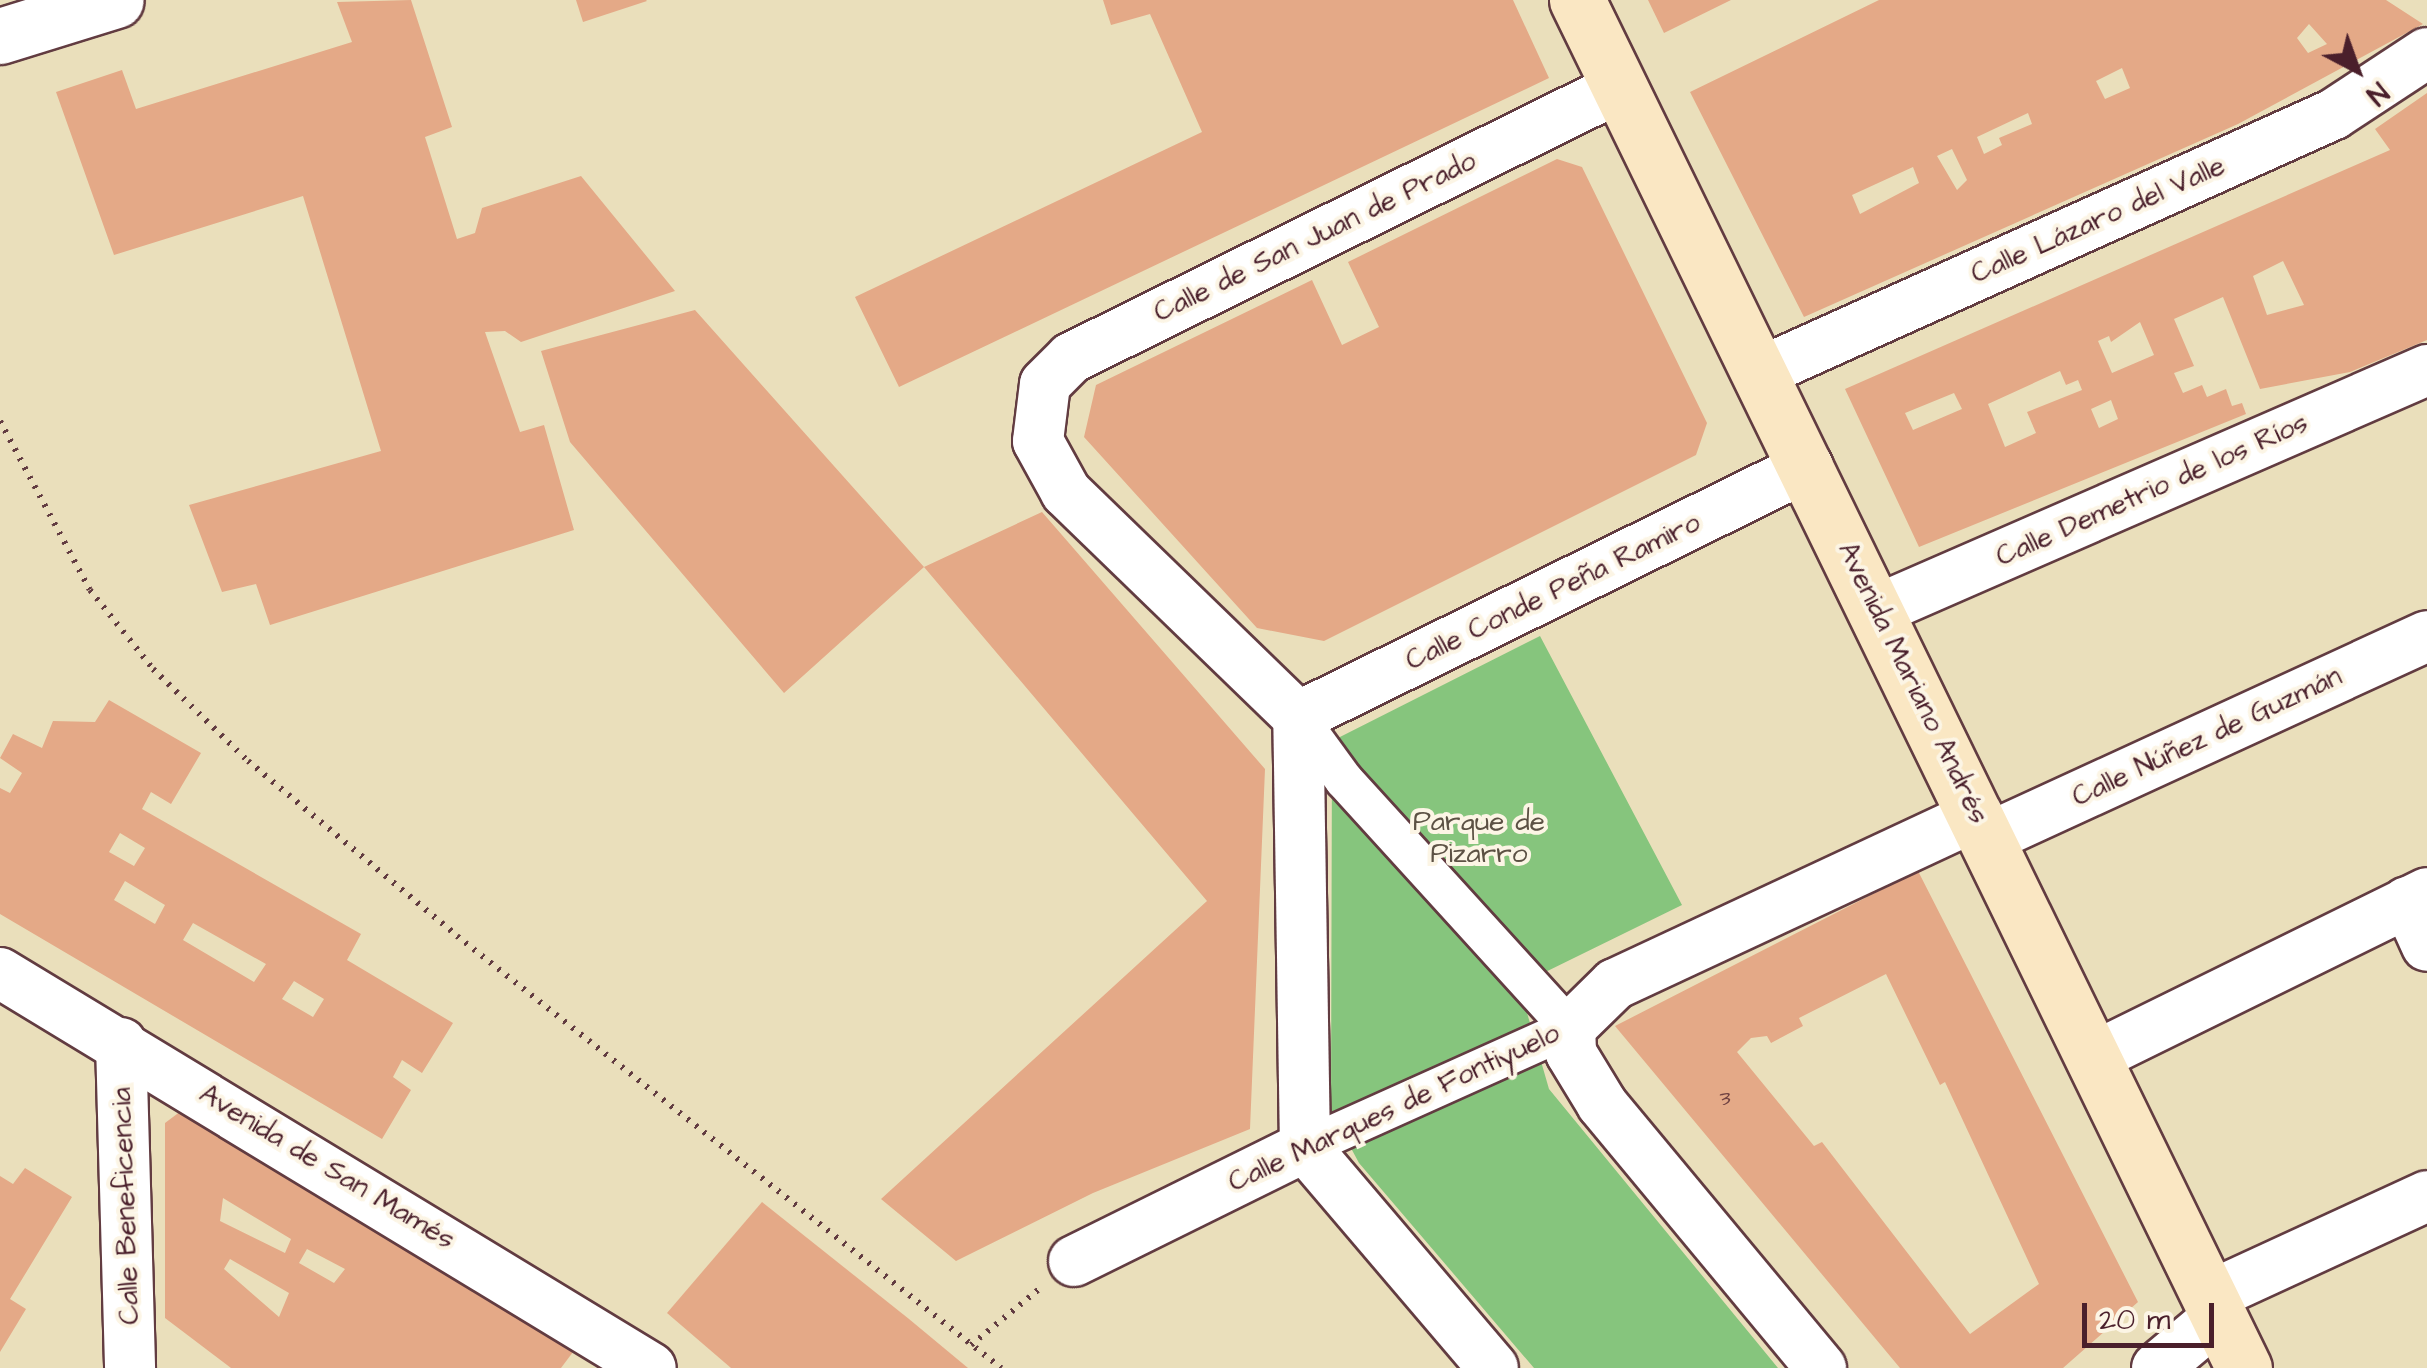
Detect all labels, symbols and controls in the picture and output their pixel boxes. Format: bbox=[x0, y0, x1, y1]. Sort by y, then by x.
north arrow bbox=[2307, 20, 2407, 120]
text: N bbox=[2358, 73, 2396, 113]
street label: Calle de San Juan de Prado bbox=[1148, 144, 1482, 330]
street label: Calle Lázaro del Valle bbox=[1966, 149, 2230, 291]
street label: Calle Demetrio de los Ríos bbox=[1991, 406, 2313, 574]
street label: Calle Conde Peña Ramiro bbox=[1400, 506, 1706, 678]
street label: Avenida Mariano Andrés bbox=[1830, 537, 1996, 829]
street label: Calle Núñez de Guzmán bbox=[2067, 660, 2347, 814]
park label: Parque de Pizarro bbox=[1413, 805, 1545, 871]
street label: Calle Marques de Fontiyuelo bbox=[1223, 1016, 1565, 1200]
street label: Avenida de San Mamés bbox=[193, 1077, 461, 1257]
house number: 3 bbox=[1719, 1086, 1731, 1112]
street label: Calle Beneficencia bbox=[105, 1087, 147, 1325]
scale bar bbox=[2087, 1283, 2220, 1345]
text: 20 m bbox=[2099, 1299, 2170, 1341]

